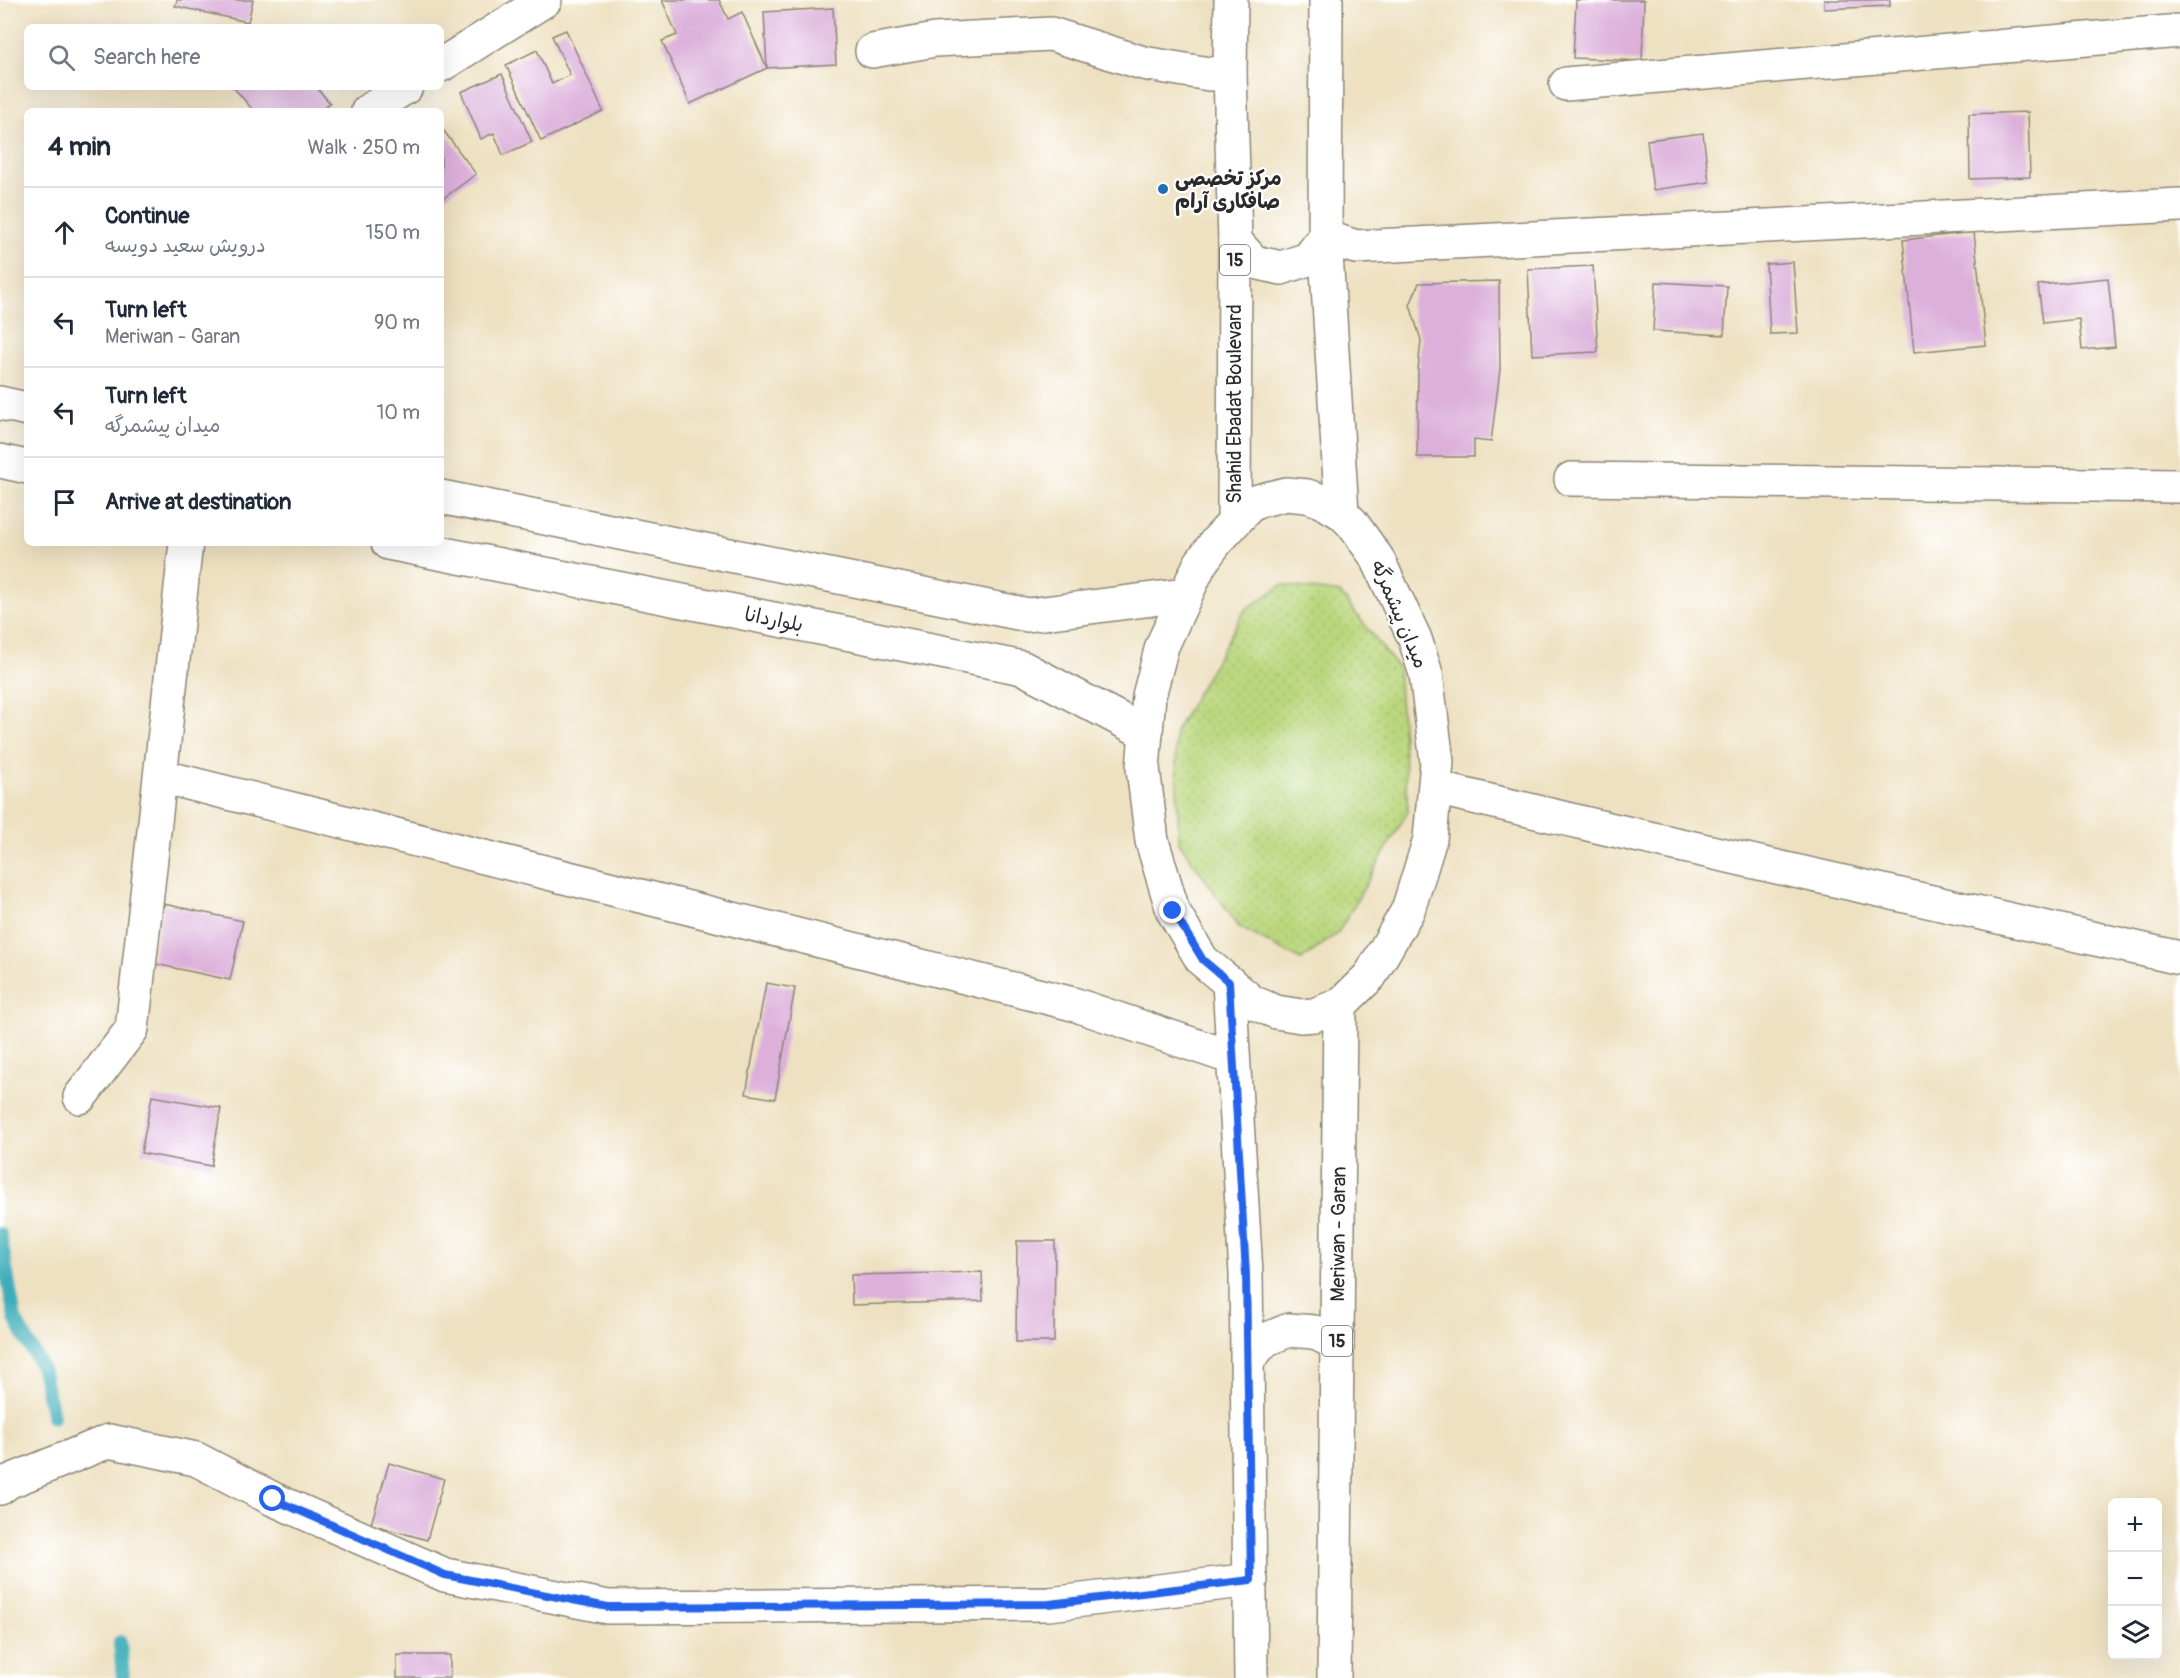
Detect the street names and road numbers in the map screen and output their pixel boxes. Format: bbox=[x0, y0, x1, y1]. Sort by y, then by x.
road number: 15 bbox=[1220, 245, 1250, 275]
street label: Shahid Ebadat Boulevard bbox=[1222, 304, 1247, 504]
street label: میدان پیشمرگه bbox=[1366, 556, 1434, 672]
street label: بلواردانا bbox=[742, 602, 805, 638]
street label: Meriwan - Garan bbox=[1325, 1166, 1352, 1302]
road number: 15 bbox=[1322, 1326, 1352, 1356]

